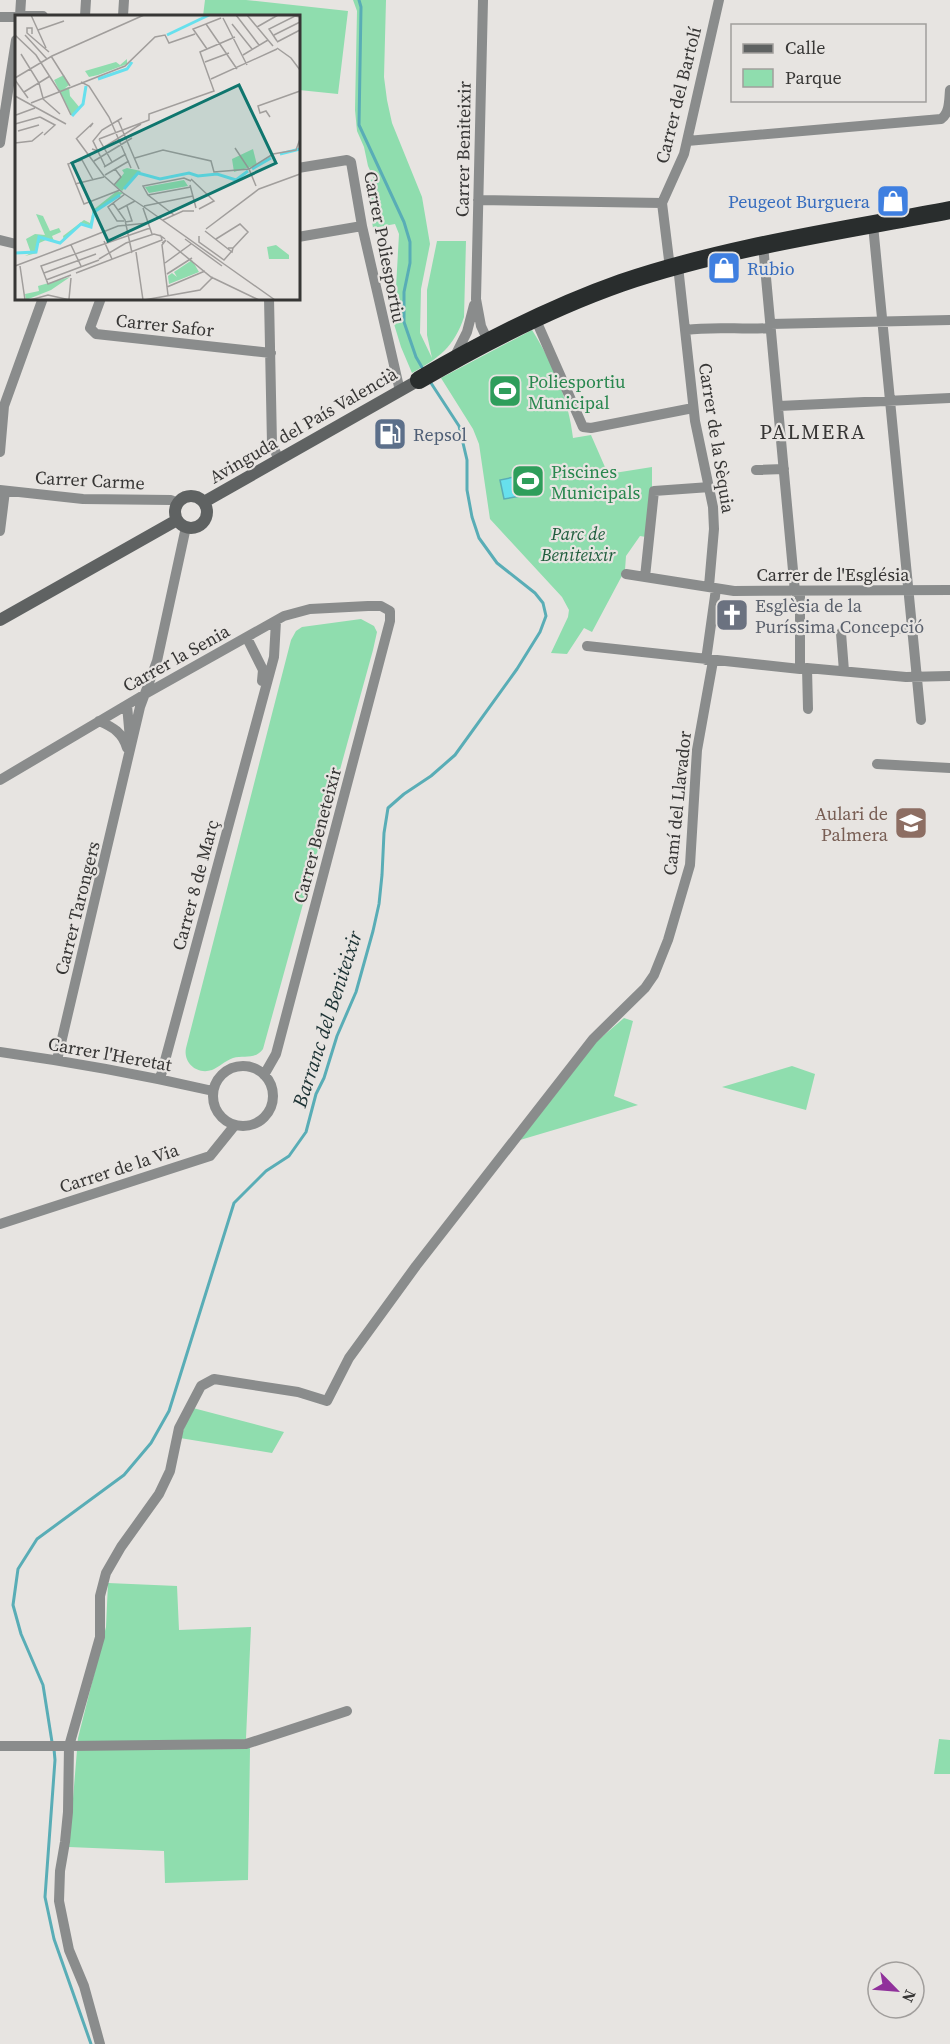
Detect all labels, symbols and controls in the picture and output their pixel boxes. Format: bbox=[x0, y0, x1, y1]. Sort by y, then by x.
inset map bbox=[15, 15, 300, 300]
street label: Carrer del Bartolí bbox=[649, 24, 707, 166]
legend bbox=[731, 24, 926, 102]
text: Calle bbox=[785, 35, 825, 60]
text: Parque bbox=[785, 65, 842, 90]
street label: Carrer Beniteixir bbox=[449, 80, 477, 217]
street label: Carrer Poliesportiu bbox=[358, 169, 412, 325]
shop icon: Peugeot Burguera bbox=[875, 183, 911, 219]
place label: Peugeot Burguera bbox=[728, 189, 871, 214]
shop icon: Rubio bbox=[706, 250, 742, 286]
place label: Rubio bbox=[747, 256, 795, 281]
street label: Carrer Safor bbox=[115, 307, 216, 343]
street label: Avinguda del País Valencià bbox=[204, 360, 402, 489]
street label: Carrer de la Sèquia bbox=[693, 361, 741, 516]
place label: Poliesportiu Municipal bbox=[528, 369, 626, 415]
sports icon: Poliesportiu Municipal bbox=[487, 373, 523, 409]
fuel station icon: Repsol bbox=[372, 416, 408, 452]
district label: PALMERA bbox=[759, 417, 867, 446]
place label: Repsol bbox=[413, 422, 467, 447]
place label: Piscines Municipals bbox=[551, 459, 641, 505]
sports icon: Piscines Municipals bbox=[510, 463, 546, 499]
street label: Carrer Carme bbox=[34, 465, 146, 495]
park label: Parc de Beniteixir bbox=[540, 521, 616, 567]
street label: Carrer de l'Església bbox=[756, 562, 910, 587]
place label: Esglèsia de la Puríssima Concepció bbox=[755, 593, 924, 639]
church icon: Esglèsia de la Puríssima Concepció bbox=[714, 597, 750, 633]
street label: Carrer la Senia bbox=[118, 618, 235, 698]
street label: Camí del Llavador bbox=[657, 729, 697, 877]
street label: Carrer Beneteixir bbox=[287, 764, 347, 906]
place label: Aulari de Palmera bbox=[815, 801, 889, 847]
school or university icon: Aulari de Palmera bbox=[893, 805, 929, 841]
street label: Carrer 8 de Març bbox=[166, 817, 225, 953]
street label: Carrer Tarongers bbox=[48, 838, 106, 978]
water label: Barranc del Beniteixir bbox=[285, 926, 369, 1112]
street label: Carrer l'Heretat bbox=[46, 1031, 174, 1077]
street label: Carrer de la Via bbox=[56, 1137, 183, 1199]
north arrow bbox=[866, 1960, 926, 2020]
text: N bbox=[897, 1986, 922, 2007]

